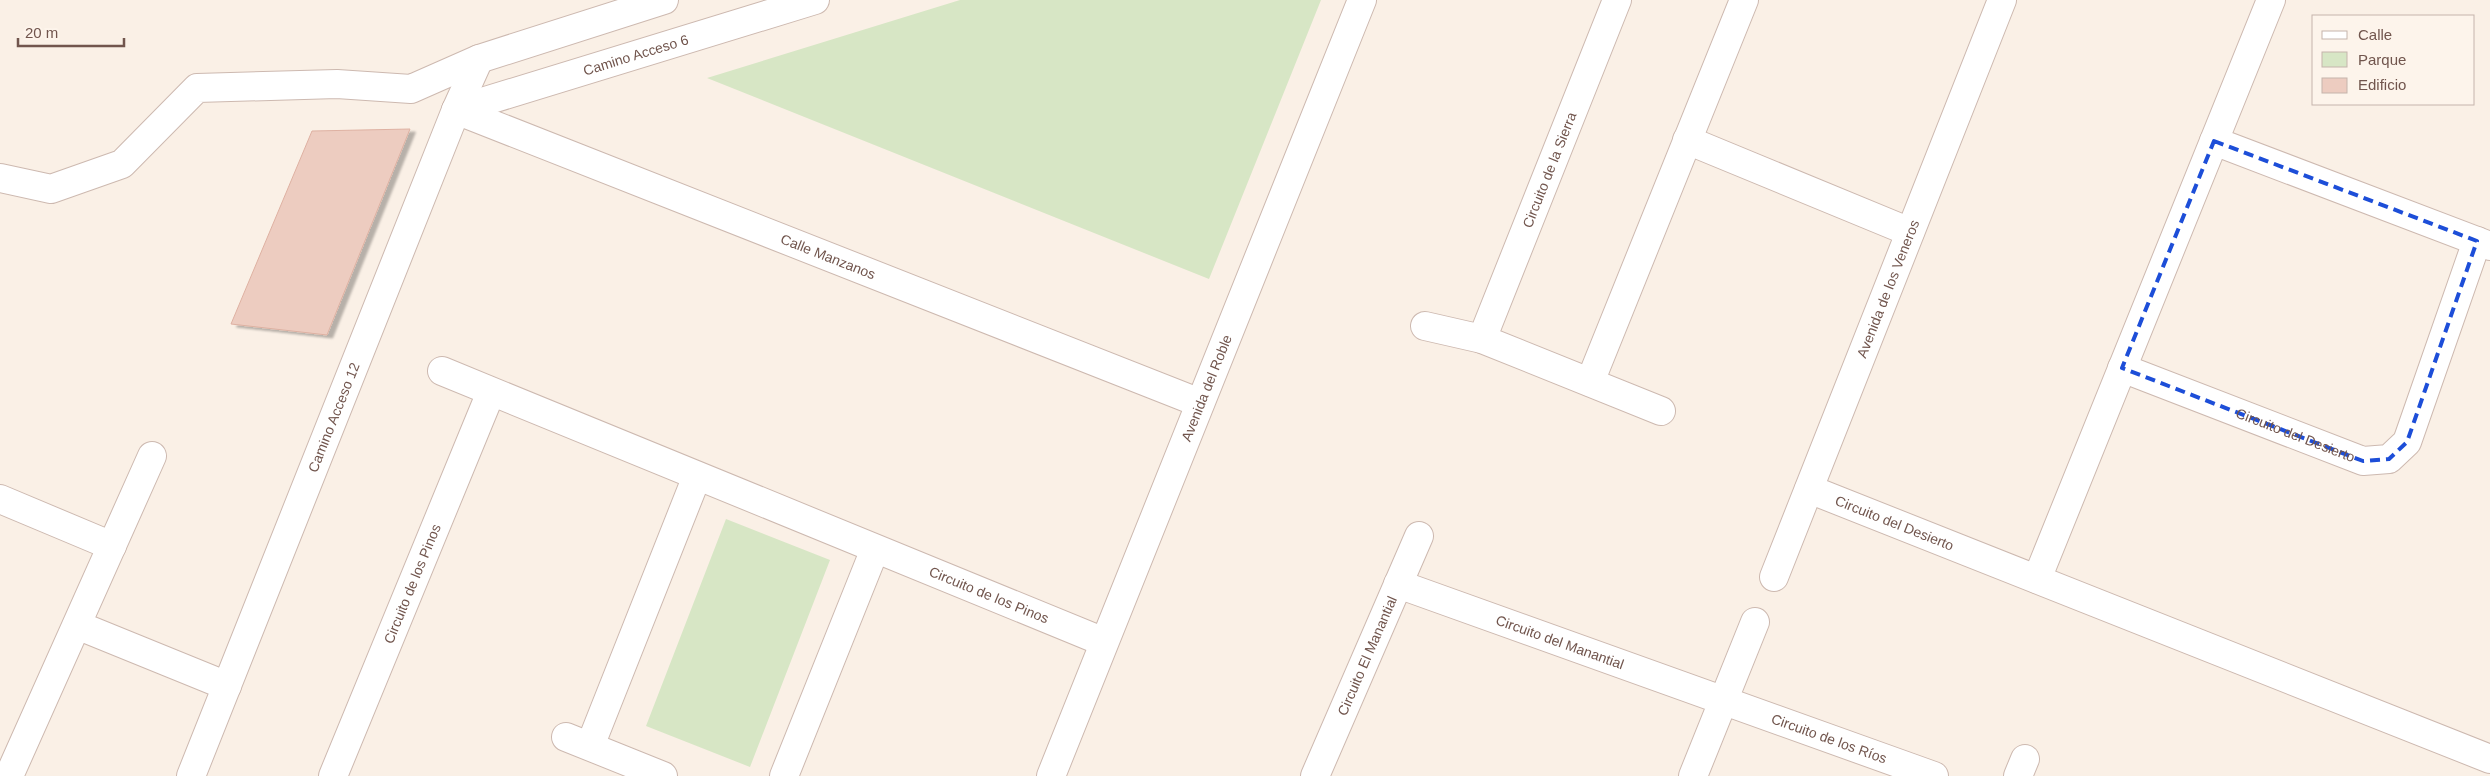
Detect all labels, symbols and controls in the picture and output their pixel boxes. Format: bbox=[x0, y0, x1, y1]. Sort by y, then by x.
scale bar bbox=[18, 15, 124, 47]
legend bbox=[2312, 15, 2475, 105]
text: 20 m bbox=[25, 24, 58, 41]
text: Calle bbox=[2358, 26, 2392, 43]
street label: Camino Acceso 6 bbox=[581, 31, 690, 79]
text: Parque bbox=[2358, 51, 2406, 68]
text: Edificio bbox=[2358, 76, 2406, 93]
street label: Circuito de la Sierra bbox=[1519, 110, 1580, 230]
street label: Avenida de los Veneros bbox=[1853, 217, 1922, 360]
street label: Calle Manzanos bbox=[778, 231, 878, 282]
street label: Avenida del Roble bbox=[1178, 332, 1235, 444]
street label: Camino Acceso 12 bbox=[305, 360, 363, 475]
street label: Circuito del Desierto bbox=[2234, 405, 2357, 465]
street label: Circuito del Desierto bbox=[1833, 492, 1956, 554]
street label: Circuito de los Pinos bbox=[380, 522, 444, 646]
street label: Circuito de los Pinos bbox=[927, 563, 1051, 627]
street label: Circuito El Manantial bbox=[1334, 594, 1400, 718]
street label: Circuito del Manantial bbox=[1494, 612, 1626, 672]
street label: Circuito de los Ríos bbox=[1769, 710, 1889, 766]

